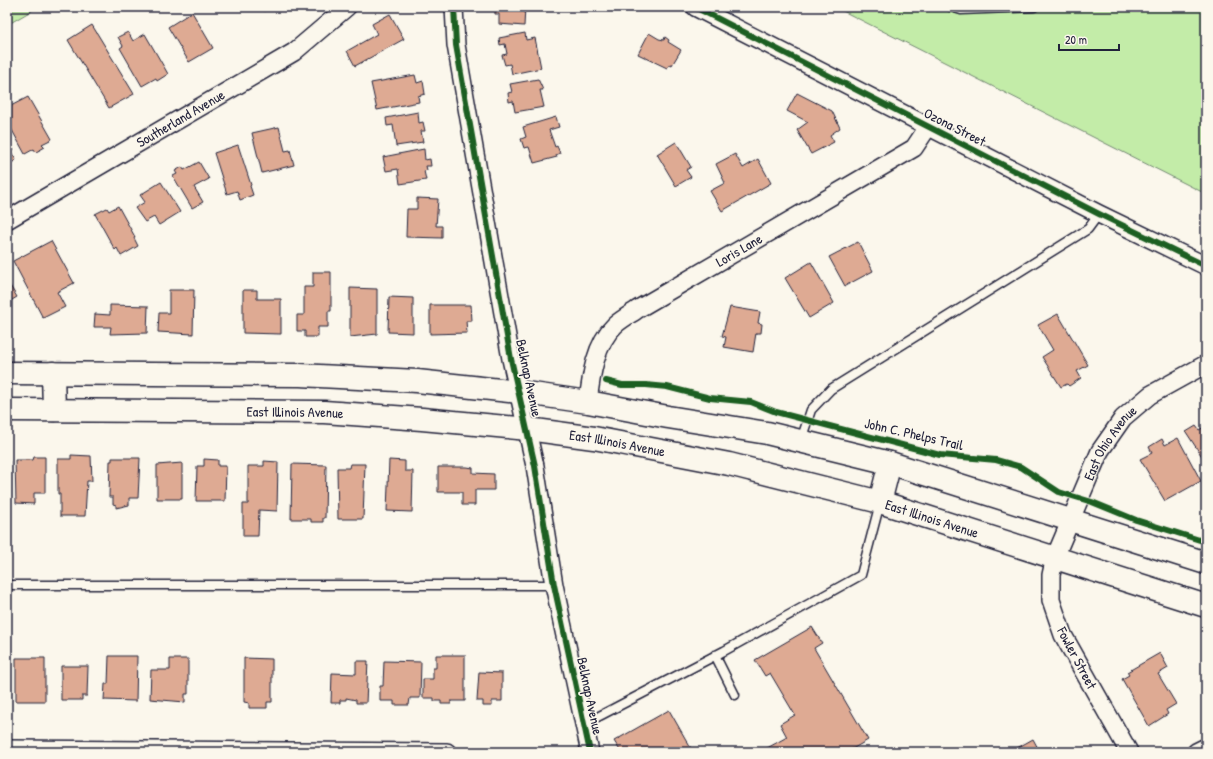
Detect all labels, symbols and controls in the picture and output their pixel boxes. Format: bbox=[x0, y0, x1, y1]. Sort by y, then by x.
scale bar bbox=[1059, 26, 1119, 52]
text: 20 m bbox=[1065, 31, 1087, 48]
street label: Southerland Avenue bbox=[133, 85, 228, 151]
street label: Ozona Street bbox=[921, 103, 990, 150]
street label: Loris Lane bbox=[712, 229, 766, 271]
street label: Belknap Avenue bbox=[511, 337, 547, 419]
street label: East Ohio Avenue bbox=[1079, 400, 1141, 483]
street label: East Illinois Avenue bbox=[246, 402, 345, 422]
street label: John C. Phelps Trail bbox=[863, 413, 966, 455]
street label: East Illinois Avenue bbox=[568, 425, 667, 461]
street label: East Illinois Avenue bbox=[883, 494, 982, 542]
street label: Fowler Street bbox=[1053, 622, 1102, 692]
street label: Belknap Avenue bbox=[572, 655, 608, 737]

